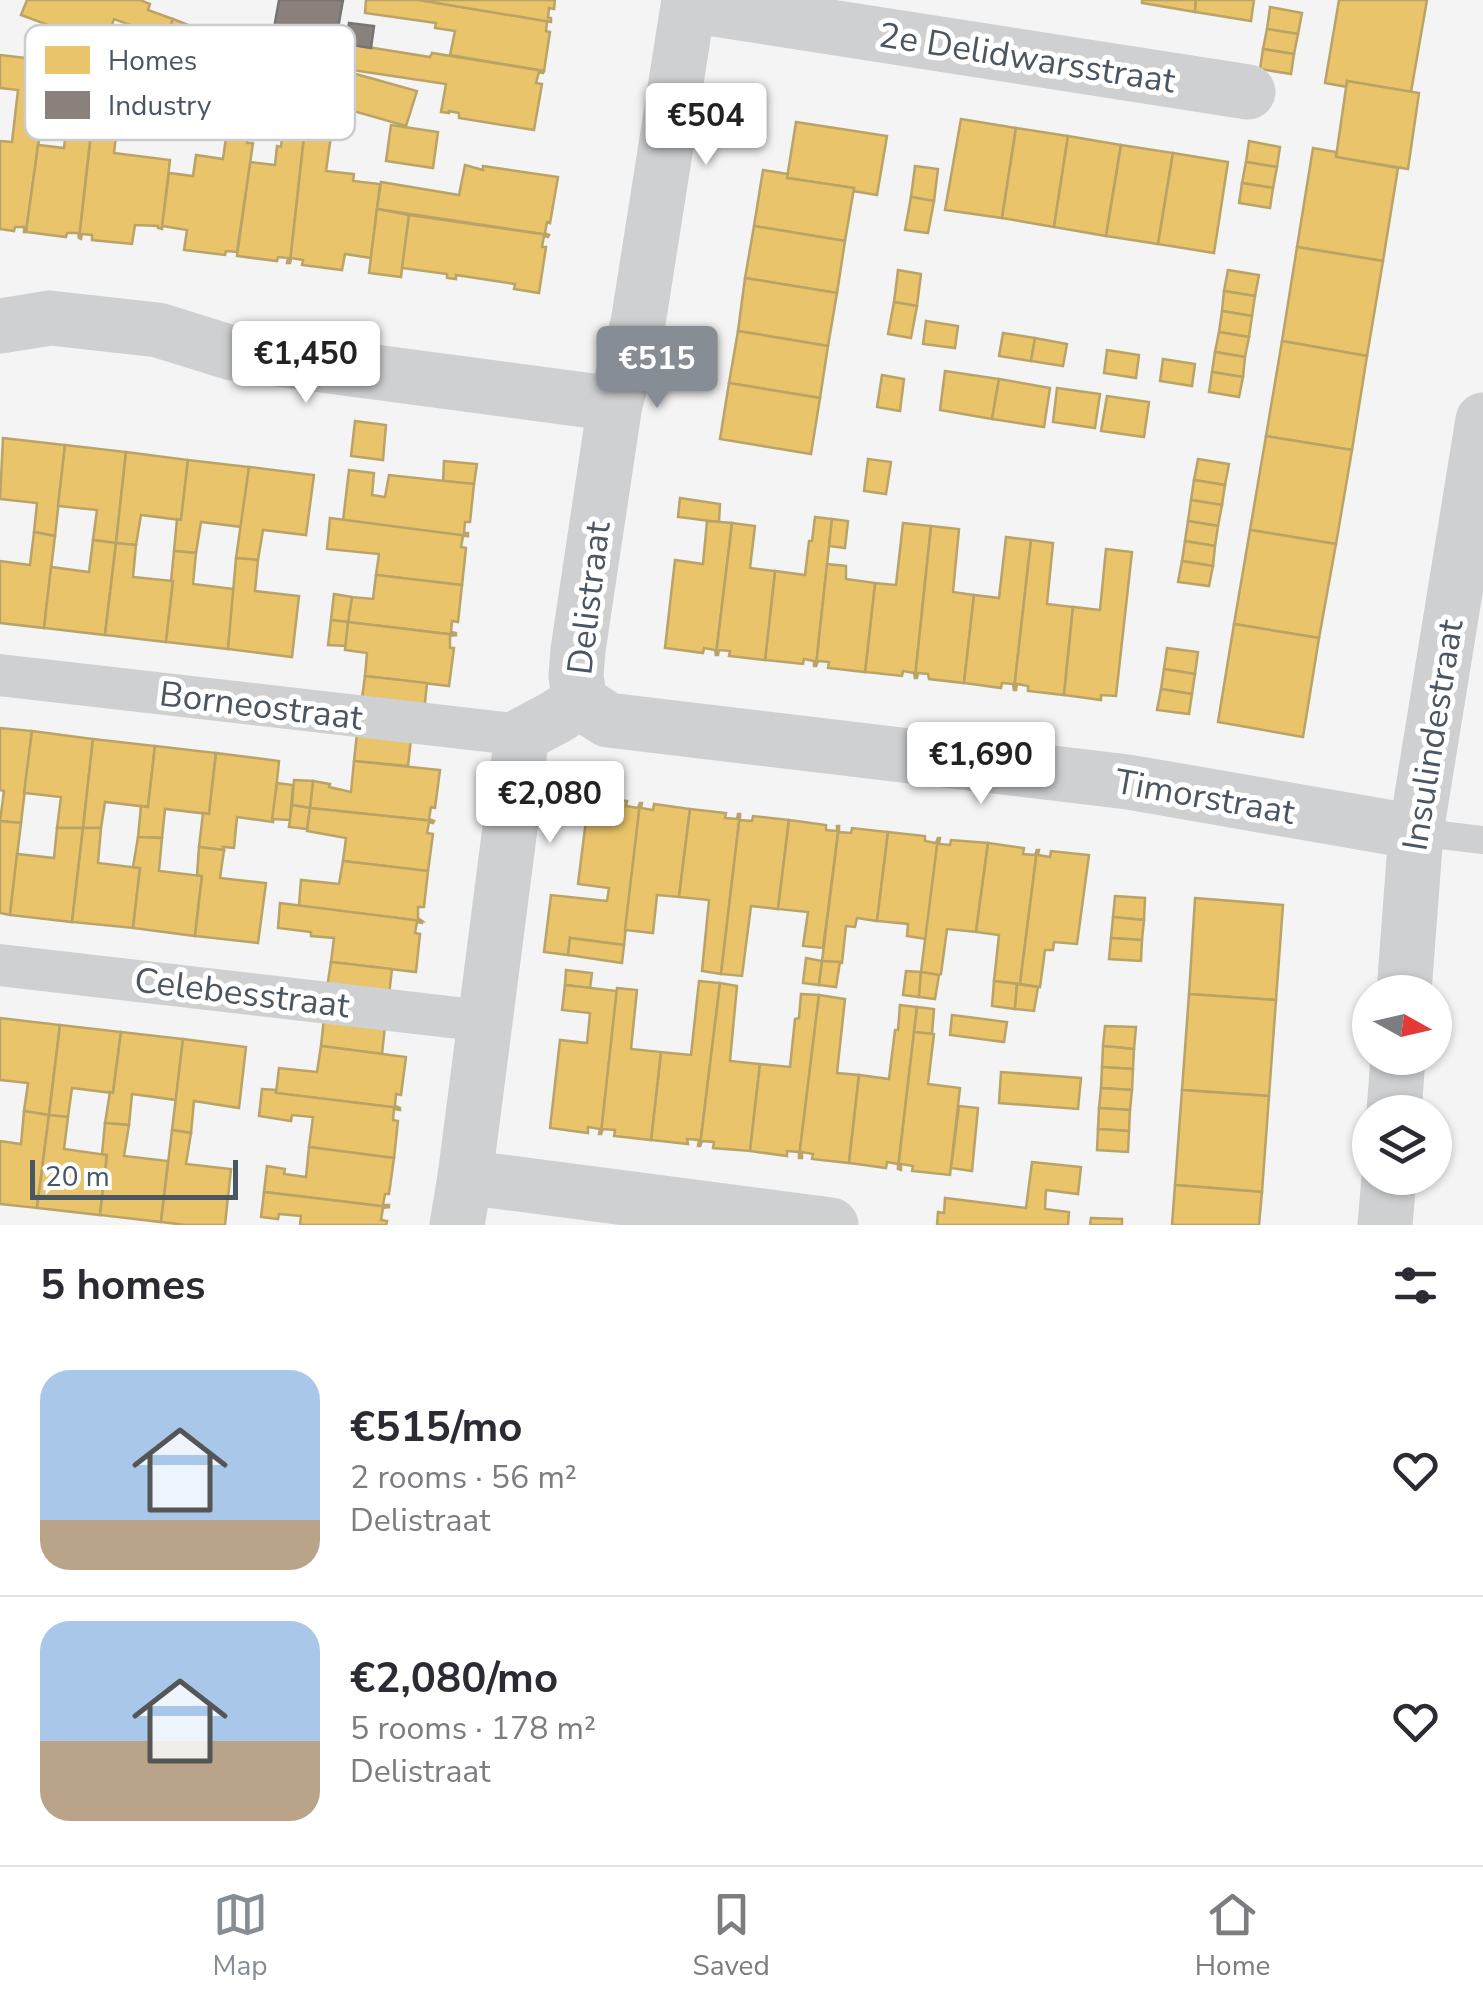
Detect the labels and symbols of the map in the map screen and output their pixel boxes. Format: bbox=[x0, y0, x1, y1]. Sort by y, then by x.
street label: 2e Delidwarsstraat bbox=[875, 11, 1179, 105]
legend bbox=[25, 25, 355, 140]
text: Homes bbox=[108, 42, 197, 80]
pin: €504 bbox=[647, 83, 765, 168]
text: Industry bbox=[108, 87, 212, 125]
pin: €1,450 bbox=[225, 321, 387, 406]
pin: €515 bbox=[598, 326, 716, 411]
street label: Delistraat bbox=[556, 518, 622, 677]
street label: Insulindestraat bbox=[1392, 615, 1475, 854]
street label: Borneostraat bbox=[157, 670, 366, 742]
pin: €1,690 bbox=[900, 722, 1062, 807]
street label: Timorstraat bbox=[1112, 758, 1299, 836]
pin: €2,080 bbox=[469, 761, 631, 846]
street label: Celebesstraat bbox=[132, 956, 353, 1030]
north arrow bbox=[1352, 975, 1452, 1075]
scale bar bbox=[30, 1155, 238, 1200]

